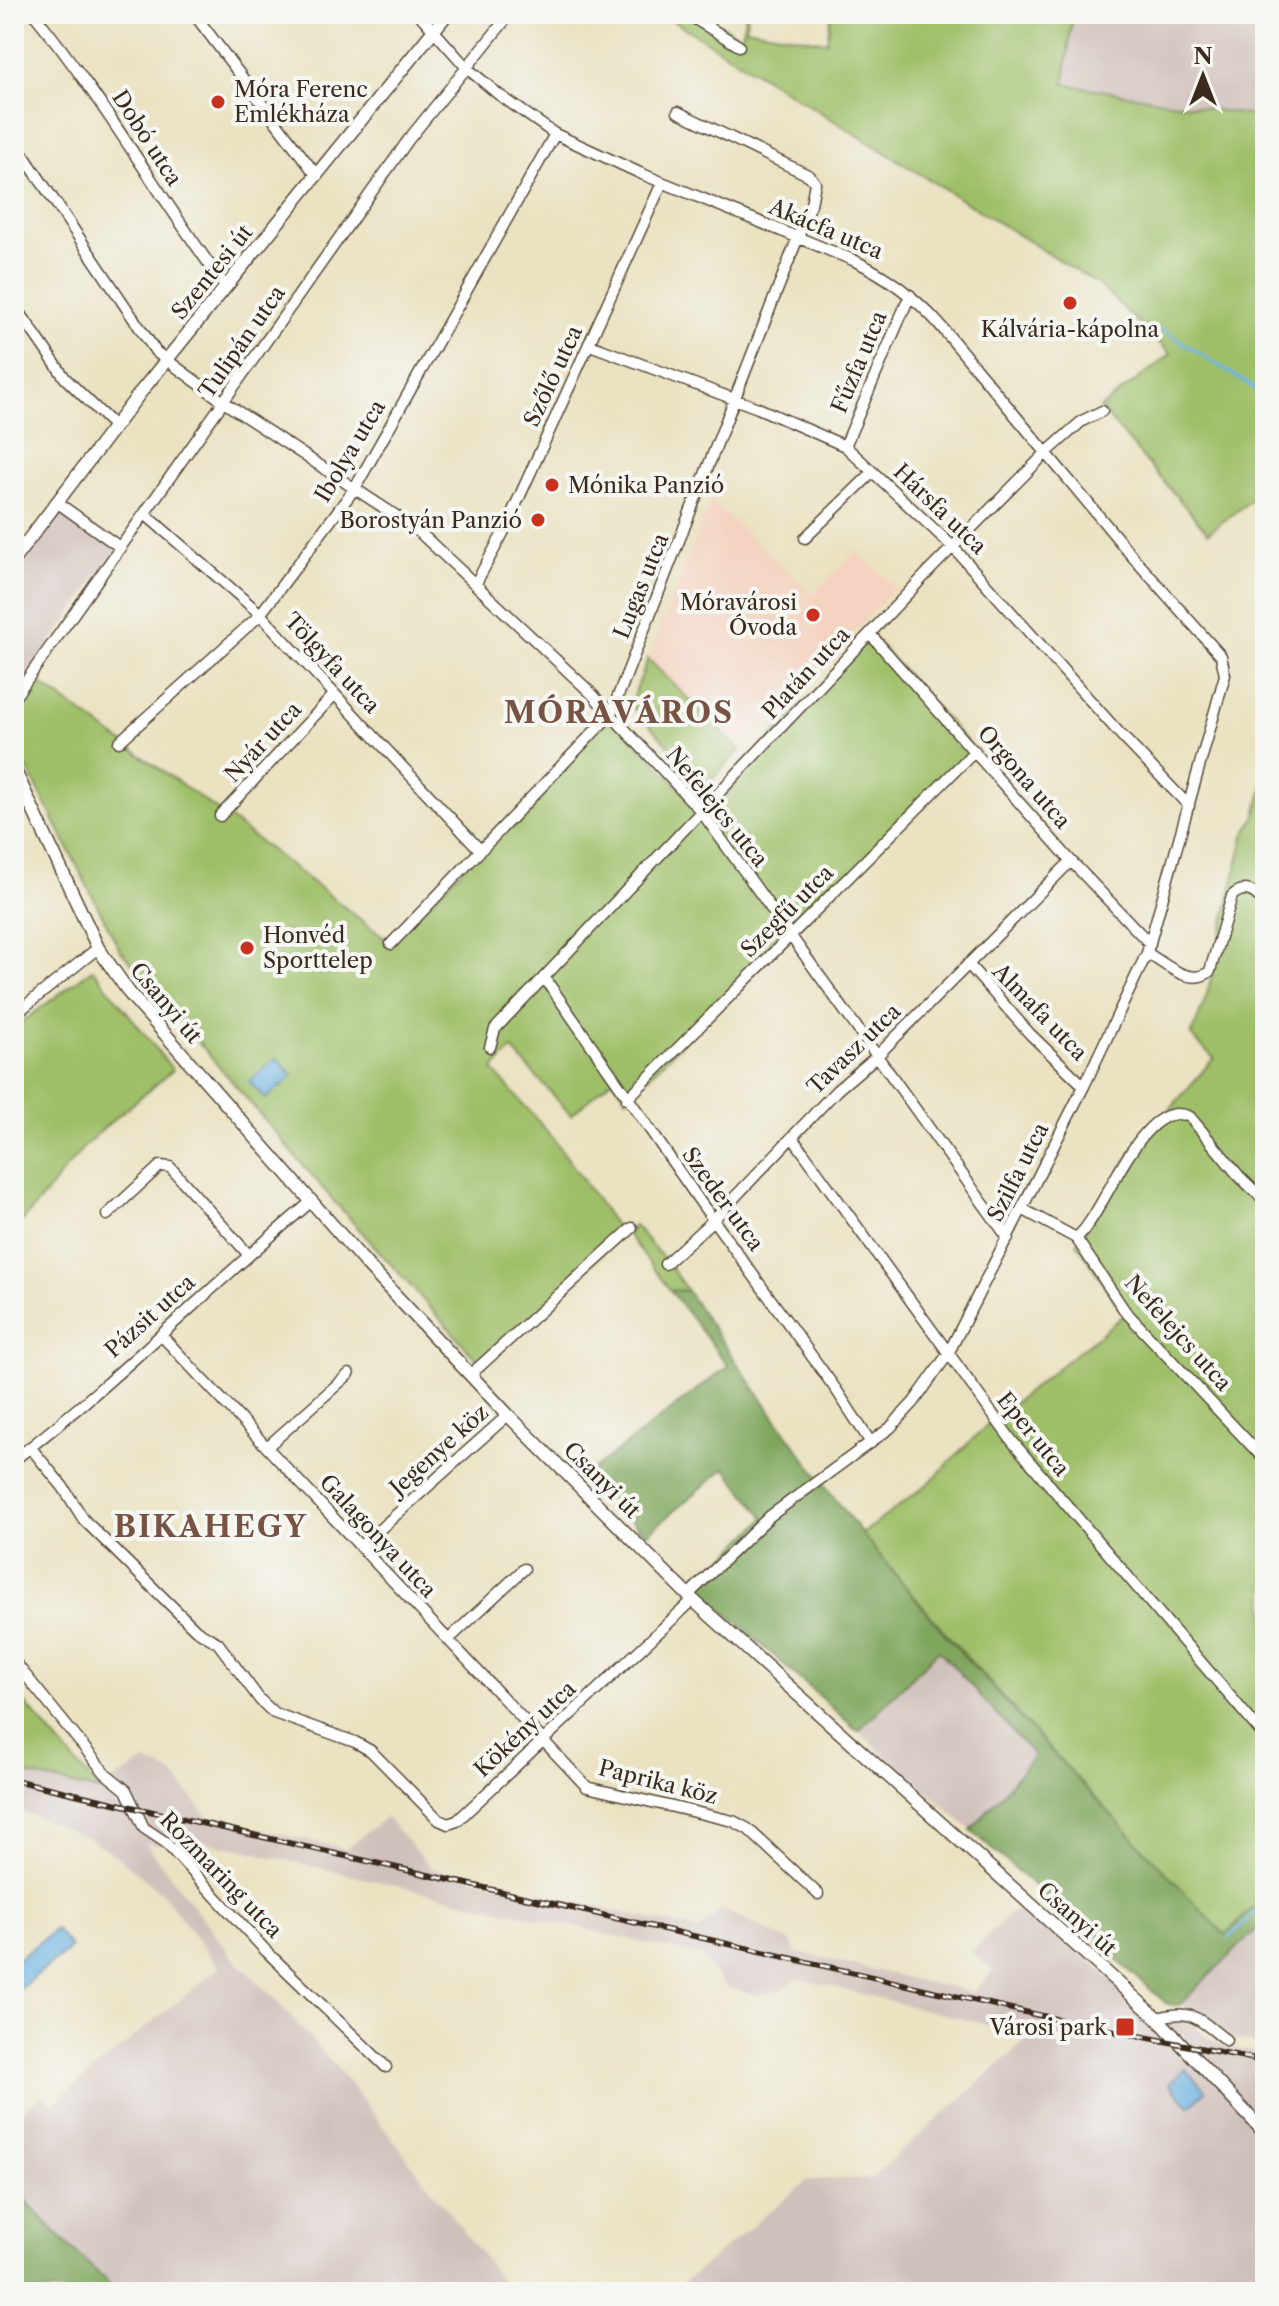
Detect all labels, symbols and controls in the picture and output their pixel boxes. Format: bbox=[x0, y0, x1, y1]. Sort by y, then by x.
north arrow bbox=[1163, 36, 1243, 116]
text: N bbox=[1193, 43, 1213, 70]
place label: Móra Ferenc Emlékháza bbox=[234, 76, 368, 128]
street label: Dobó utca bbox=[106, 85, 188, 191]
marker: Móra Ferenc Emlékháza bbox=[209, 93, 227, 111]
street label: Akácfa utca bbox=[764, 192, 887, 265]
street label: Szentesi út bbox=[166, 219, 258, 325]
street label: Tulipán utca bbox=[193, 280, 291, 404]
marker: Kálvária-kápolna bbox=[1061, 294, 1079, 312]
street label: Fűzfa utca bbox=[825, 307, 893, 417]
place label: Kálvária-kápolna bbox=[981, 316, 1160, 343]
street label: Szőlő utca bbox=[518, 321, 588, 431]
street label: Ibolya utca bbox=[309, 395, 391, 507]
street label: Hársfa utca bbox=[888, 458, 992, 560]
place label: Mónika Panzió bbox=[568, 472, 724, 499]
marker: Mónika Panzió bbox=[543, 476, 561, 494]
place label: Borostyán Panzió bbox=[339, 507, 522, 534]
marker: Borostyán Panzió bbox=[529, 511, 547, 529]
street label: Lugas utca bbox=[608, 529, 674, 643]
place label: Móravárosi Óvoda bbox=[680, 589, 797, 641]
marker: Móravárosi Óvoda bbox=[804, 606, 822, 624]
street label: Tölgyfa utca bbox=[279, 607, 386, 719]
street label: Platán utca bbox=[757, 621, 856, 725]
district label: MÓRAVÁROS bbox=[504, 694, 734, 731]
street label: Nyár utca bbox=[219, 696, 307, 788]
street label: Orgona utca bbox=[972, 720, 1076, 834]
street label: Nefelejcs utca bbox=[660, 742, 774, 873]
street label: Szegfű utca bbox=[735, 859, 839, 963]
place label: Honvéd Sporttelep bbox=[263, 922, 373, 974]
marker: Honvéd Sporttelep bbox=[238, 939, 256, 957]
street label: Csanyi út bbox=[124, 957, 208, 1049]
street label: Almafa utca bbox=[986, 957, 1093, 1066]
street label: Tavasz utca bbox=[802, 997, 907, 1100]
street label: Szilfa utca bbox=[982, 1118, 1055, 1226]
street label: Szeder utca bbox=[676, 1142, 770, 1256]
street label: Pázsit utca bbox=[100, 1268, 201, 1363]
street label: Nefelejcs utca bbox=[1119, 1270, 1237, 1397]
street label: Eper utca bbox=[991, 1387, 1075, 1482]
street label: Jegenye köz bbox=[382, 1399, 494, 1503]
street label: Csanyi út bbox=[558, 1436, 646, 1524]
street label: Galagonya utca bbox=[314, 1469, 442, 1604]
district label: BIKAHEGY bbox=[114, 1508, 308, 1545]
street label: Kökény utca bbox=[469, 1675, 582, 1783]
street label: Paprika köz bbox=[596, 1754, 720, 1810]
street label: Rozmaring utca bbox=[154, 1806, 288, 1944]
street label: Csanyi út bbox=[1032, 1876, 1122, 1962]
place label: Városi park bbox=[989, 2014, 1108, 2041]
marker: Városi park bbox=[1114, 2016, 1136, 2038]

